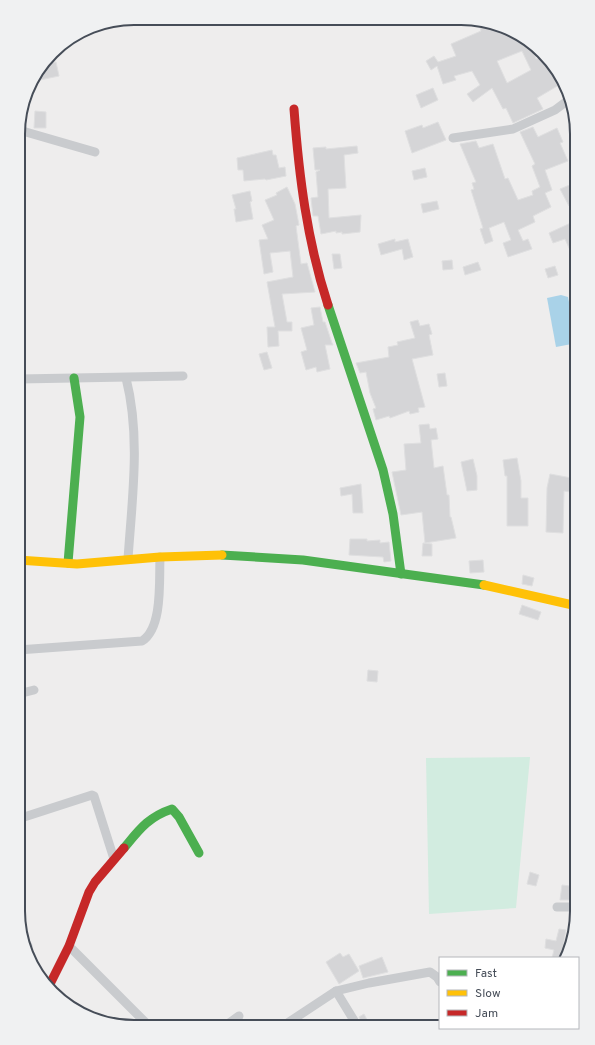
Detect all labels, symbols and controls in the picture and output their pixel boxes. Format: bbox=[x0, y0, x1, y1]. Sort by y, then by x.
legend bbox=[439, 957, 579, 1029]
text: Fast bbox=[475, 966, 497, 982]
text: Slow bbox=[475, 986, 501, 1002]
text: Jam bbox=[475, 1006, 498, 1022]

